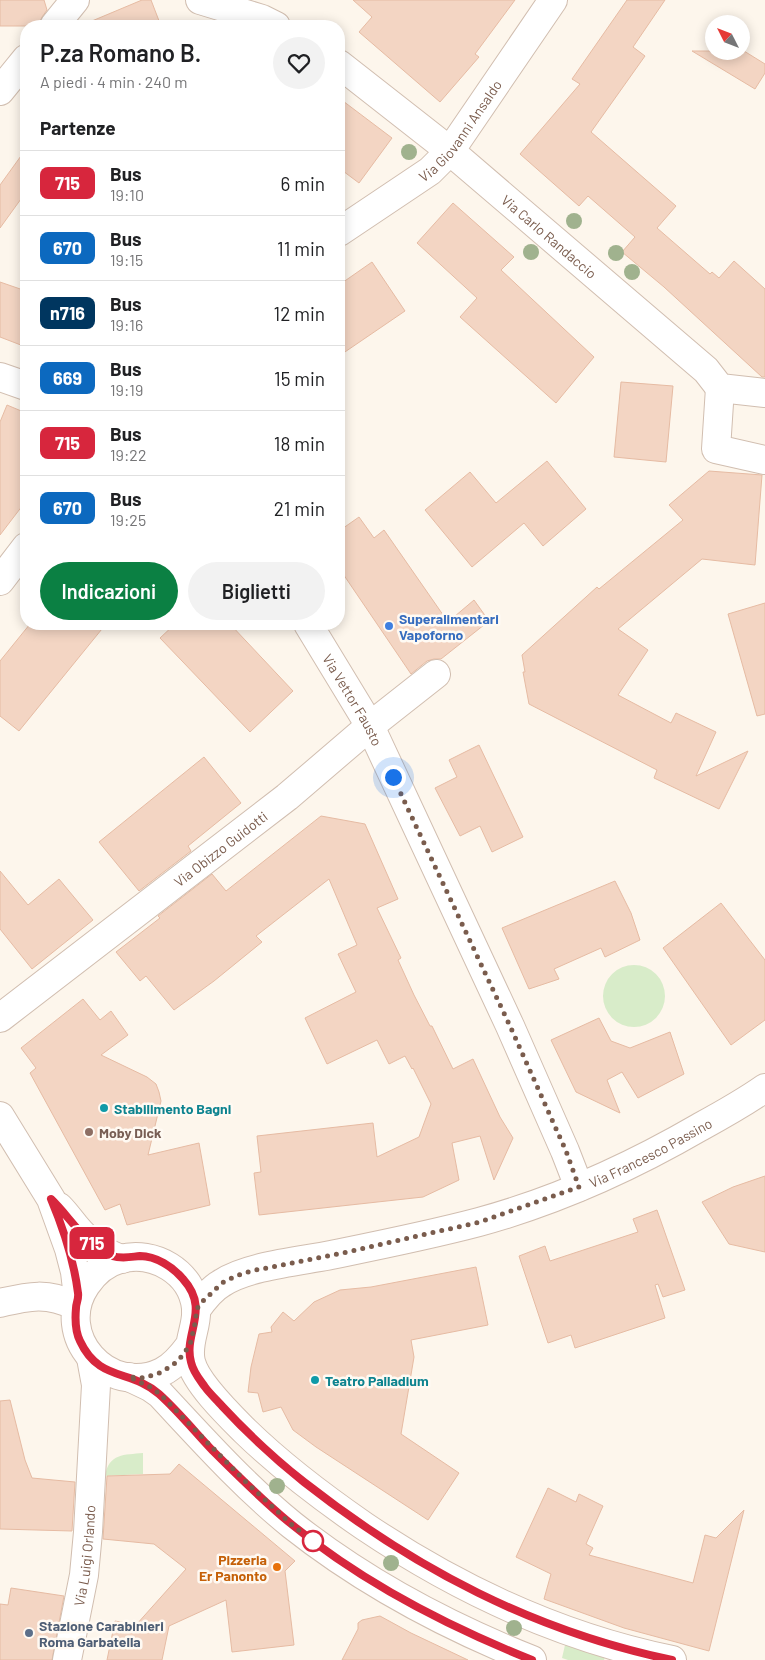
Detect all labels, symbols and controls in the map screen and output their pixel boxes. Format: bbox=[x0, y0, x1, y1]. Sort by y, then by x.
north arrow bbox=[705, 15, 750, 60]
map controls bbox=[705, 15, 750, 60]
button: heart bbox=[273, 37, 325, 89]
text: P.za Romano B. bbox=[40, 38, 201, 67]
text: A piedi · 4 min · 240 m bbox=[40, 72, 188, 91]
street label: Via Giovanni Ansaldo bbox=[415, 76, 505, 185]
text: Partenze bbox=[40, 116, 116, 139]
text: Bus bbox=[110, 162, 142, 185]
text: 715 bbox=[55, 172, 80, 194]
text: 6 min bbox=[281, 172, 325, 195]
text: 19:10 bbox=[110, 185, 144, 204]
street label: Via Carlo Randaccio bbox=[498, 191, 601, 282]
text: Bus bbox=[110, 227, 142, 250]
text: 670 bbox=[53, 237, 82, 259]
text: 11 min bbox=[277, 237, 325, 260]
text: 19:15 bbox=[110, 250, 143, 269]
text: Bus bbox=[110, 292, 142, 315]
text: n716 bbox=[50, 302, 85, 324]
text: 12 min bbox=[274, 302, 325, 325]
text: 19:16 bbox=[110, 315, 143, 334]
text: Bus bbox=[110, 357, 142, 380]
text: 669 bbox=[53, 367, 82, 389]
text: 15 min bbox=[274, 367, 325, 390]
text: 19:19 bbox=[110, 380, 143, 399]
text: Bus bbox=[110, 422, 142, 445]
text: 715 bbox=[55, 432, 80, 454]
text: 18 min bbox=[274, 432, 325, 455]
text: 19:22 bbox=[110, 445, 147, 464]
text: Bus bbox=[110, 487, 142, 510]
text: 670 bbox=[53, 497, 82, 519]
text: 21 min bbox=[274, 497, 325, 520]
text: 19:25 bbox=[110, 510, 146, 529]
button: Indicazioni bbox=[40, 562, 178, 620]
button: Biglietti bbox=[188, 562, 325, 620]
place label: Superalimentari Vapoforno bbox=[399, 610, 499, 643]
marker: Superalimentari Vapoforno bbox=[383, 620, 395, 632]
street label: Via Vettor Fausto bbox=[320, 650, 386, 748]
your location bbox=[381, 765, 406, 790]
street label: Via Obizzo Guidotti bbox=[170, 807, 270, 890]
place label: Stabilimento Bagni bbox=[114, 1100, 231, 1117]
marker: Stabilimento Bagni bbox=[98, 1102, 110, 1114]
street label: Via Francesco Passino bbox=[586, 1114, 715, 1191]
place label: Moby Dick bbox=[99, 1124, 162, 1141]
marker: Moby Dick bbox=[83, 1126, 95, 1138]
line badge: 715 bbox=[63, 1227, 121, 1259]
text: 715 bbox=[79, 1232, 105, 1254]
place label: Teatro Palladium bbox=[325, 1372, 429, 1389]
marker: Teatro Palladium bbox=[309, 1374, 321, 1386]
street label: Via Luigi Orlando bbox=[69, 1505, 98, 1608]
unlabelled marker bbox=[302, 1530, 324, 1552]
place label: Pizzeria Er Panonto bbox=[199, 1551, 267, 1584]
marker: Pizzeria Er Panonto bbox=[271, 1561, 283, 1573]
place label: Stazione Carabinieri Roma Garbatella bbox=[39, 1617, 164, 1650]
marker: Stazione Carabinieri Roma Garbatella bbox=[23, 1627, 35, 1639]

